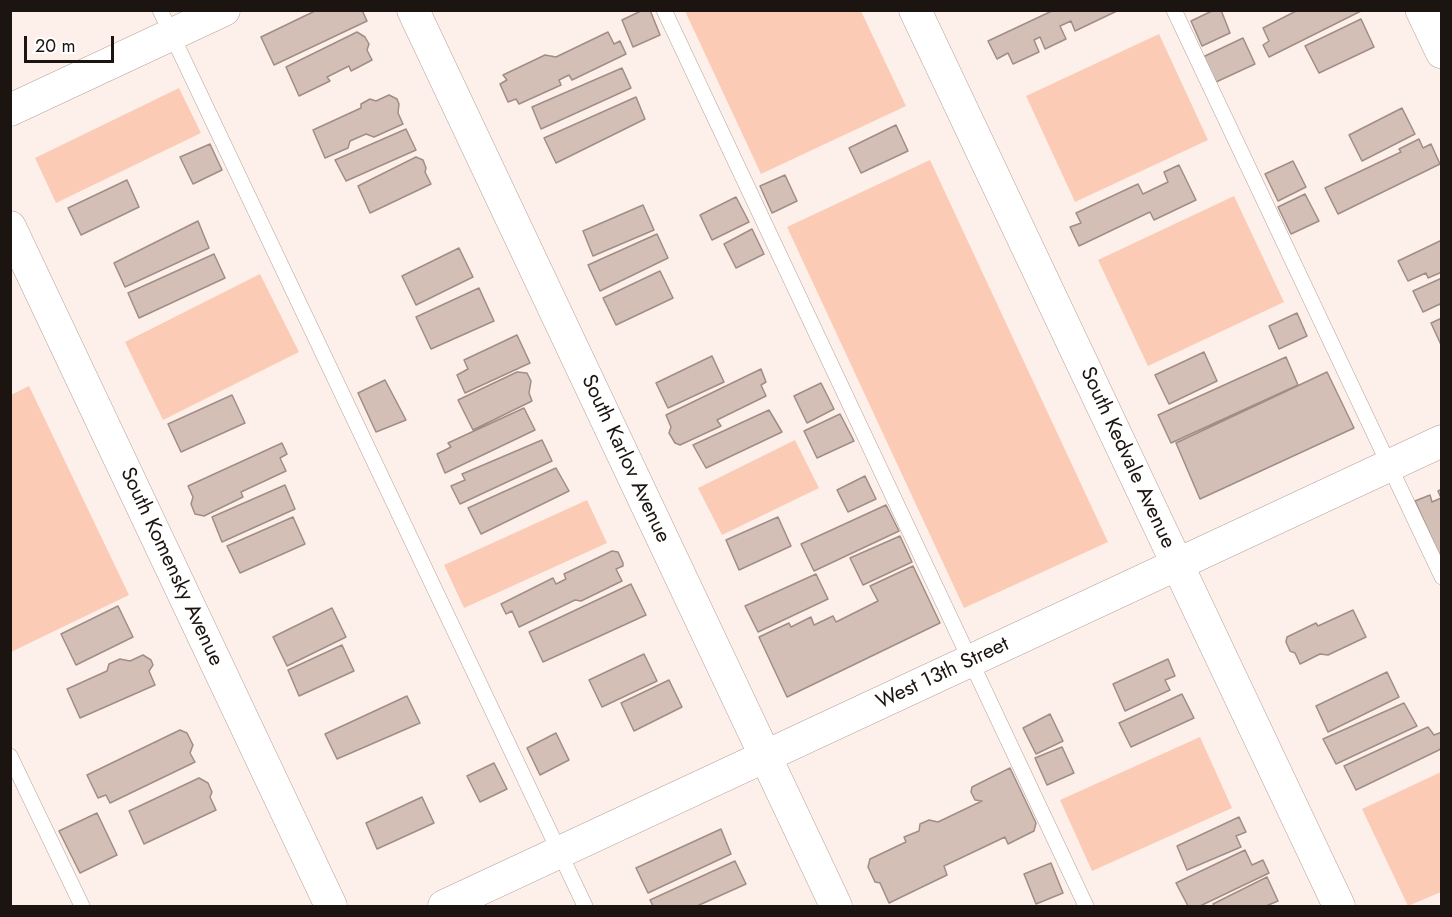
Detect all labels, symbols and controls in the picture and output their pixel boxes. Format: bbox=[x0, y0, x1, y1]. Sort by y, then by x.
scale bar bbox=[27, 24, 117, 62]
text: 20 m bbox=[35, 33, 75, 59]
street label: South Kedvale Avenue bbox=[1074, 363, 1180, 553]
street label: South Karlov Avenue bbox=[575, 371, 675, 547]
street label: South Komensky Avenue bbox=[114, 464, 228, 670]
street label: West 13th Street bbox=[873, 632, 1013, 716]

